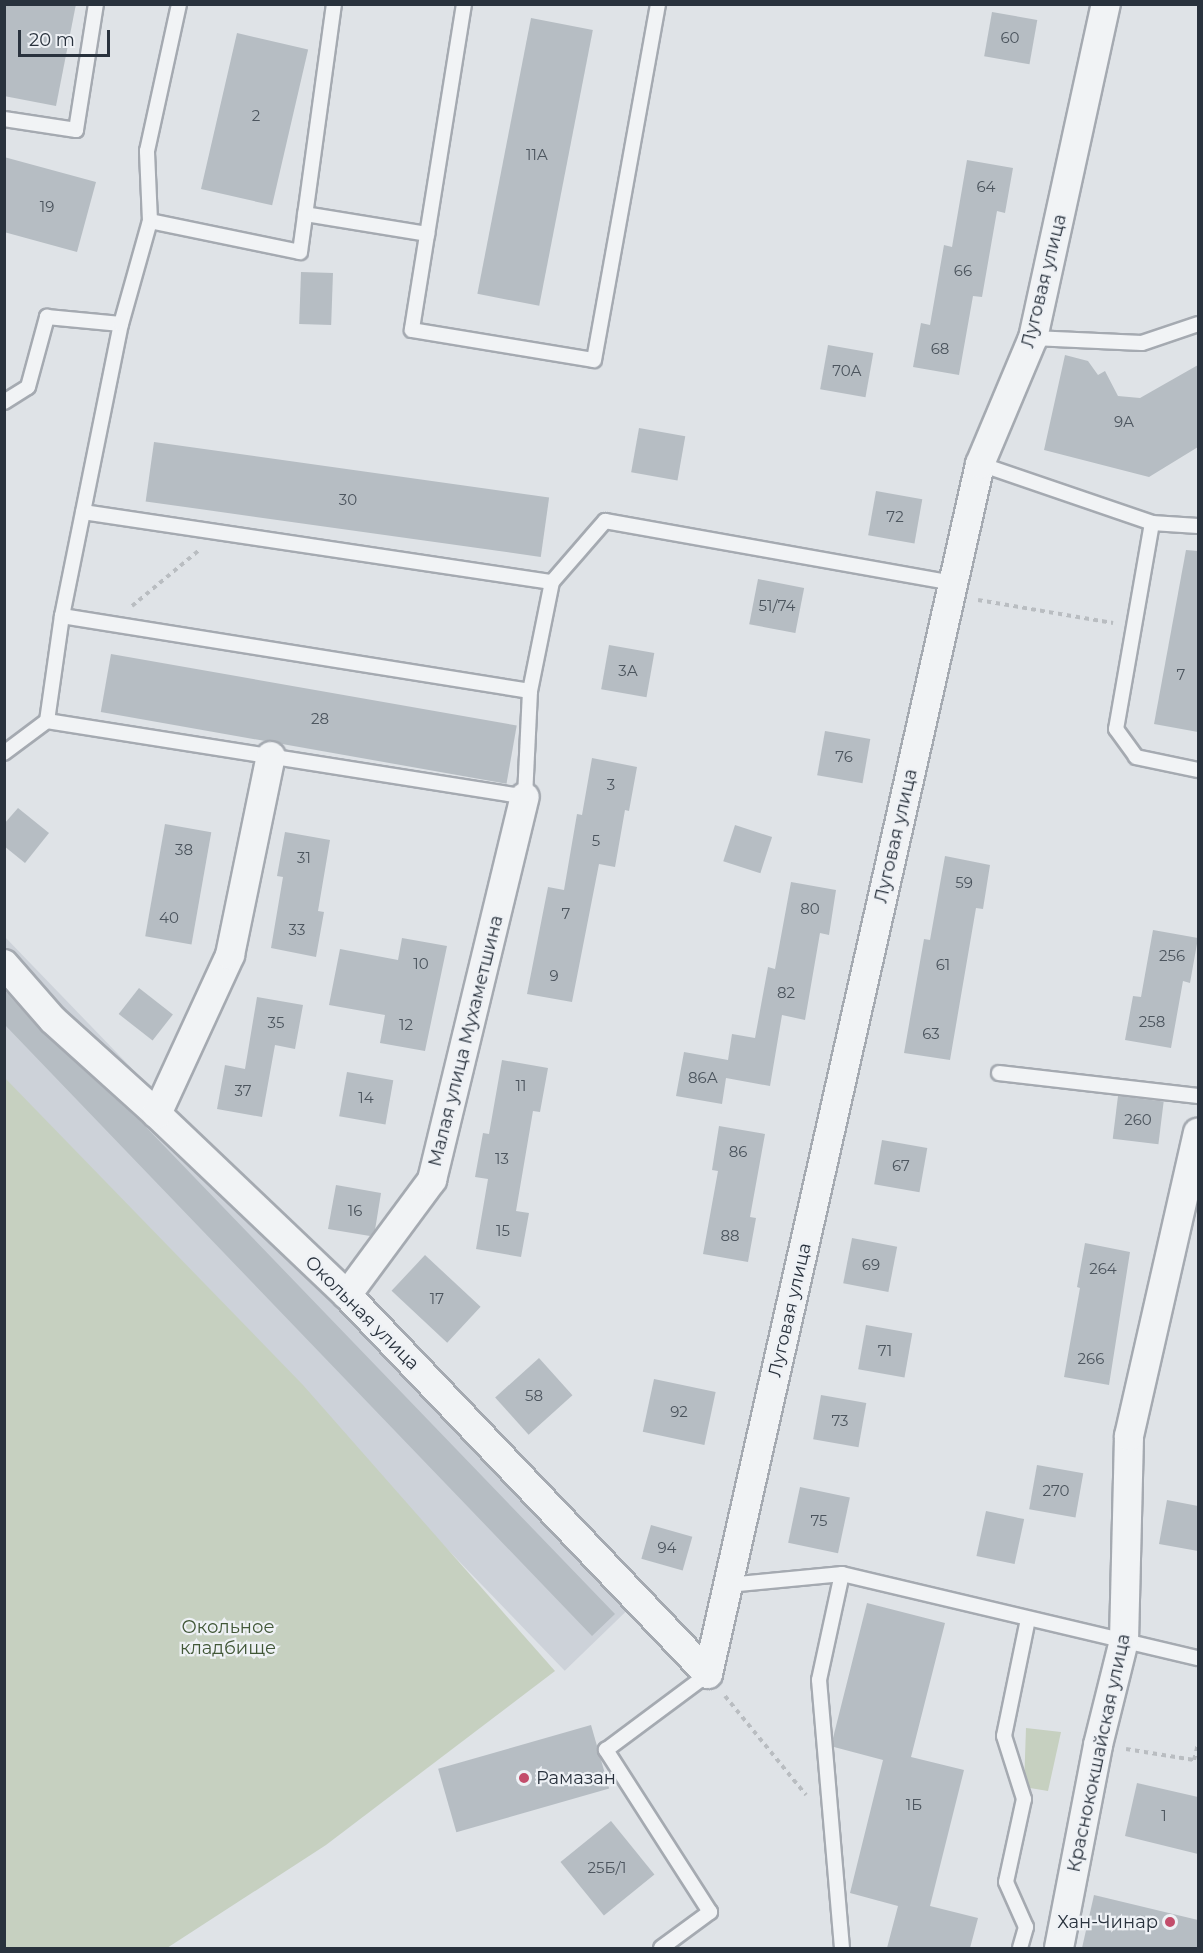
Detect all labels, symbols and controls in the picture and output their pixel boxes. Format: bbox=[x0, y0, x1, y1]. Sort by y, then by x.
scale bar bbox=[21, 18, 112, 56]
text: 20 m bbox=[29, 29, 75, 51]
house number: 60 bbox=[1000, 29, 1020, 47]
house number: 2 bbox=[252, 107, 260, 125]
house number: 11А bbox=[526, 146, 548, 164]
house number: 64 bbox=[976, 178, 996, 196]
house number: 19 bbox=[40, 198, 54, 216]
street label: Луговая улица bbox=[1017, 212, 1071, 350]
house number: 66 bbox=[954, 262, 972, 280]
house number: 68 bbox=[931, 340, 949, 358]
house number: 70А bbox=[832, 362, 862, 380]
house number: 9А bbox=[1114, 413, 1134, 431]
house number: 30 bbox=[339, 491, 357, 509]
house number: 72 bbox=[886, 508, 904, 526]
house number: 51/74 bbox=[759, 597, 795, 615]
house number: 3А bbox=[618, 662, 638, 680]
house number: 7 bbox=[1177, 666, 1185, 684]
house number: 28 bbox=[311, 710, 329, 728]
house number: 76 bbox=[835, 748, 853, 766]
street label: Луговая улица bbox=[870, 767, 922, 905]
house number: 3 bbox=[607, 776, 615, 794]
house number: 5 bbox=[592, 832, 600, 850]
house number: 38 bbox=[175, 841, 193, 859]
house number: 31 bbox=[297, 849, 311, 867]
house number: 59 bbox=[955, 874, 973, 892]
house number: 80 bbox=[800, 900, 820, 918]
house number: 7 bbox=[562, 905, 570, 923]
house number: 40 bbox=[159, 909, 179, 927]
street label: Малая улица Мухаметшина bbox=[424, 913, 508, 1169]
house number: 33 bbox=[289, 921, 305, 939]
house number: 256 bbox=[1159, 947, 1185, 965]
house number: 10 bbox=[413, 955, 429, 973]
house number: 61 bbox=[936, 956, 950, 974]
house number: 9 bbox=[549, 967, 559, 985]
house number: 82 bbox=[777, 984, 795, 1002]
house number: 258 bbox=[1139, 1013, 1165, 1031]
house number: 35 bbox=[268, 1014, 284, 1032]
house number: 12 bbox=[399, 1016, 413, 1034]
house number: 63 bbox=[922, 1025, 940, 1043]
house number: 86А bbox=[688, 1069, 718, 1087]
house number: 11 bbox=[516, 1077, 526, 1095]
house number: 37 bbox=[234, 1082, 252, 1100]
house number: 14 bbox=[358, 1089, 374, 1107]
house number: 260 bbox=[1124, 1111, 1152, 1129]
house number: 86 bbox=[729, 1143, 747, 1161]
house number: 13 bbox=[495, 1150, 509, 1168]
house number: 67 bbox=[892, 1157, 910, 1175]
house number: 16 bbox=[348, 1202, 362, 1220]
house number: 15 bbox=[496, 1222, 510, 1240]
house number: 88 bbox=[720, 1227, 740, 1245]
street label: Луговая улица bbox=[764, 1241, 816, 1379]
street label: Окольная улица bbox=[300, 1251, 424, 1375]
house number: 69 bbox=[862, 1256, 880, 1274]
house number: 264 bbox=[1089, 1260, 1117, 1278]
house number: 17 bbox=[430, 1290, 444, 1308]
house number: 71 bbox=[878, 1342, 892, 1360]
house number: 266 bbox=[1078, 1350, 1104, 1368]
house number: 58 bbox=[525, 1387, 543, 1405]
house number: 92 bbox=[670, 1403, 688, 1421]
house number: 73 bbox=[831, 1412, 849, 1430]
house number: 270 bbox=[1043, 1482, 1069, 1500]
house number: 75 bbox=[810, 1512, 828, 1530]
house number: 94 bbox=[657, 1539, 677, 1557]
park label: Окольное кладбище bbox=[180, 1617, 276, 1660]
street label: Краснококшайская улица bbox=[1063, 1632, 1135, 1874]
place label: Рамазан bbox=[536, 1767, 616, 1789]
marker: Рамазан bbox=[517, 1771, 531, 1785]
house number: 1Б bbox=[906, 1796, 922, 1814]
house number: 1 bbox=[1161, 1807, 1167, 1825]
house number: 25Б/1 bbox=[588, 1859, 626, 1877]
place label: Хан-Чинар bbox=[1057, 1911, 1158, 1933]
marker: Хан-Чинар bbox=[1163, 1915, 1177, 1929]

